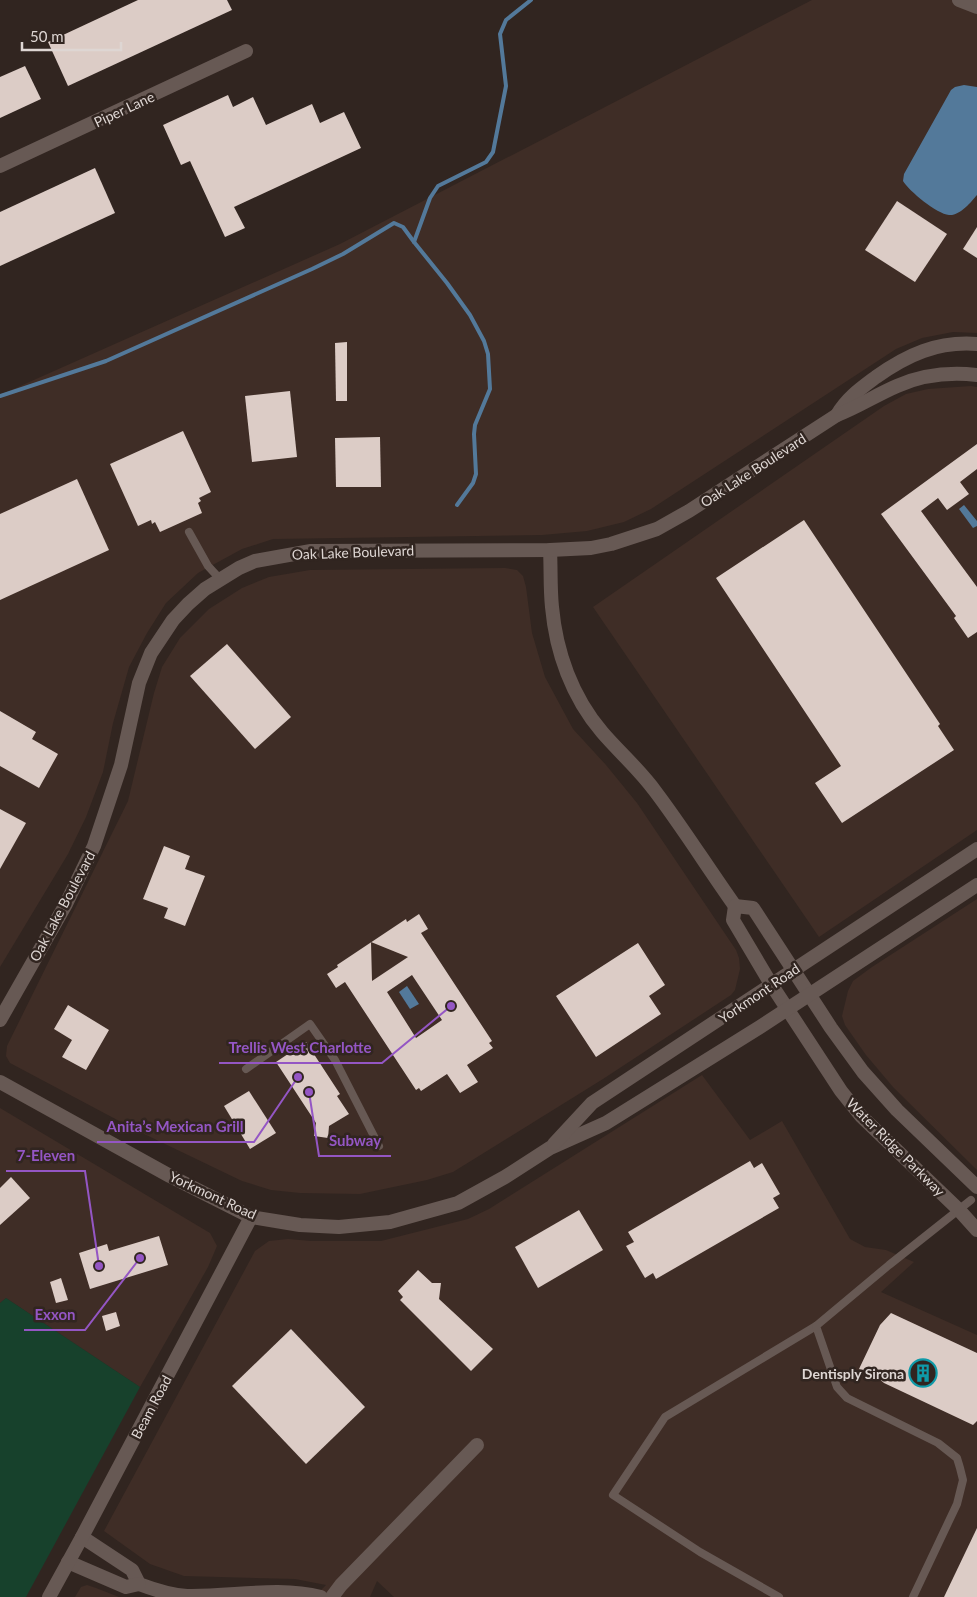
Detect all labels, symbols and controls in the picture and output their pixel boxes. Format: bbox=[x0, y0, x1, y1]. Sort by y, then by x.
scale bar bbox=[22, 20, 121, 52]
text: 50 m bbox=[30, 27, 64, 45]
street label: Piper Lane bbox=[91, 88, 157, 130]
street label: Oak Lake Boulevard bbox=[697, 430, 809, 510]
street label: Oak Lake Boulevard bbox=[292, 541, 414, 563]
street label: Oak Lake Boulevard bbox=[26, 848, 98, 964]
street label: Yorkmont Road bbox=[715, 960, 803, 1026]
callout: Trellis West Charlotte bbox=[219, 1033, 382, 1063]
text: Trellis West Charlotte bbox=[228, 1038, 372, 1056]
street label: Water Ridge Parkway bbox=[843, 1094, 949, 1200]
callout: Anita’s Mexican Grill bbox=[97, 1112, 254, 1142]
text: Anita’s Mexican Grill bbox=[106, 1117, 243, 1135]
callout: Subway bbox=[319, 1126, 391, 1156]
text: Subway bbox=[329, 1131, 381, 1149]
callout: 7-Eleven bbox=[6, 1141, 85, 1171]
text: 7-Eleven bbox=[17, 1146, 75, 1164]
street label: Yorkmont Road bbox=[167, 1167, 259, 1223]
callout: Exxon bbox=[24, 1300, 85, 1330]
text: Exxon bbox=[34, 1305, 76, 1323]
building icon: Dentisply Sirona bbox=[908, 1358, 938, 1388]
place label: Dentisply Sirona bbox=[802, 1365, 904, 1382]
street label: Beam Road bbox=[127, 1372, 175, 1442]

